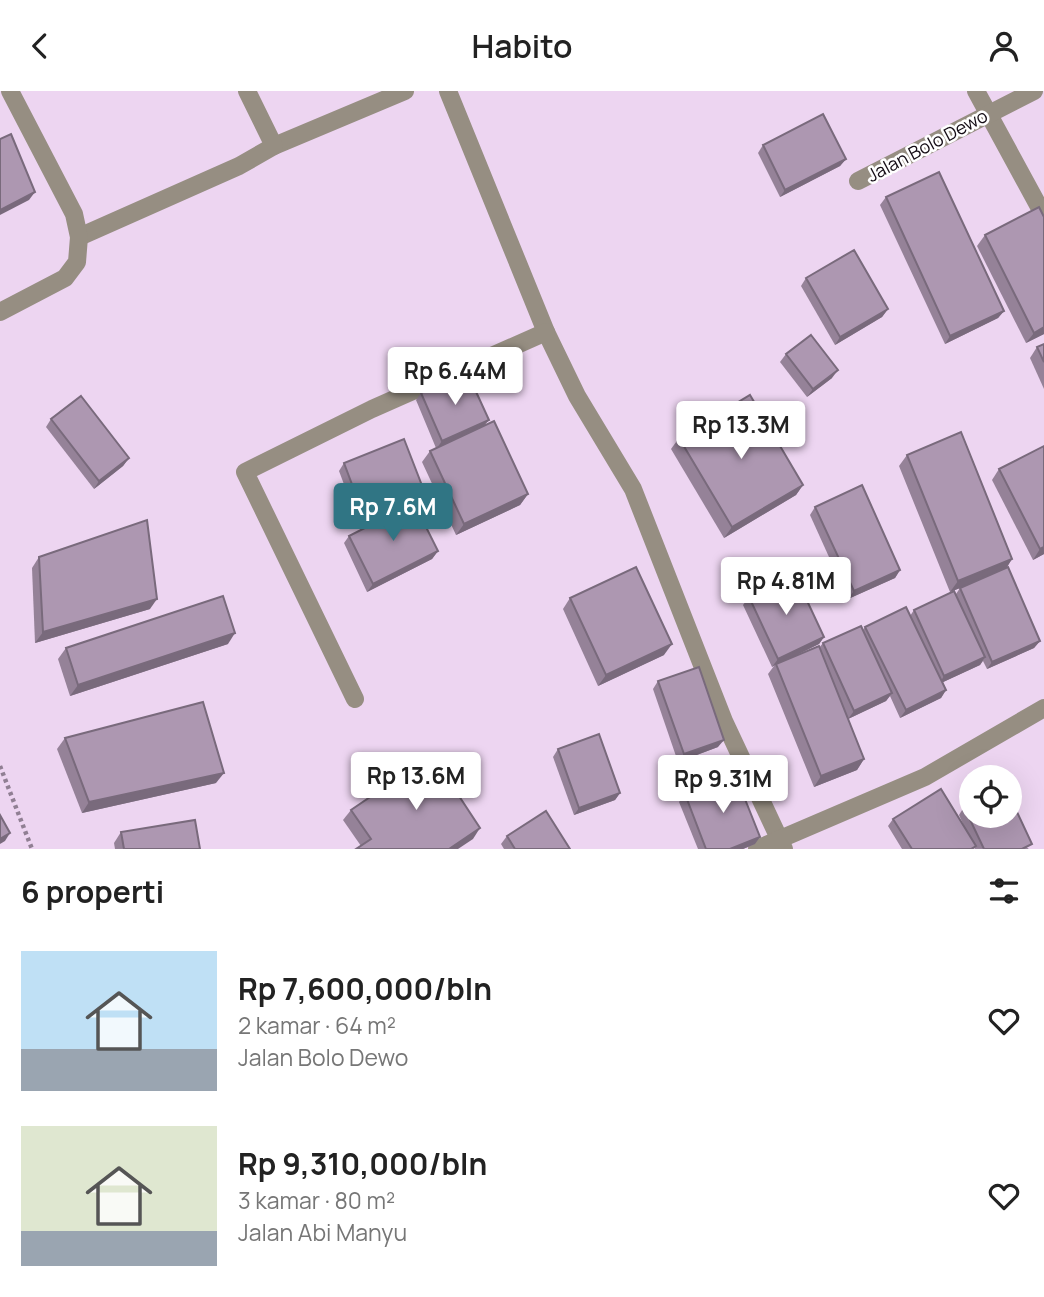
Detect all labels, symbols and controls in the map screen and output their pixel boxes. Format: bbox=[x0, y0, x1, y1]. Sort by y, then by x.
text: Habito bbox=[471, 24, 573, 68]
icon: back bbox=[21, 27, 59, 65]
icon: person bbox=[985, 27, 1023, 65]
street label: Jalan Bolo Dewo bbox=[863, 103, 991, 187]
pin: Rp 6.44M bbox=[383, 347, 527, 407]
text: Rp 6.44M bbox=[404, 354, 506, 386]
pin: Rp 13.3M bbox=[669, 401, 813, 461]
text: Rp 13.3M bbox=[692, 408, 790, 440]
pin: Rp 7.6M bbox=[328, 483, 458, 543]
text: Rp 7.6M bbox=[350, 490, 436, 522]
pin: Rp 4.81M bbox=[714, 557, 858, 617]
text: Rp 4.81M bbox=[737, 564, 835, 596]
pin: Rp 13.6M bbox=[344, 753, 488, 812]
pin: Rp 9.31M bbox=[651, 755, 795, 815]
text: Rp 13.6M bbox=[367, 759, 465, 791]
text: Rp 9.31M bbox=[674, 762, 772, 794]
map controls bbox=[959, 765, 1022, 828]
button: locate bbox=[959, 765, 1022, 828]
text: 6 properti bbox=[21, 871, 164, 912]
icon: filters bbox=[985, 872, 1023, 910]
text: Rp 7,600,000/bln bbox=[238, 968, 492, 1009]
icon: home bbox=[77, 979, 161, 1063]
icon: heart bbox=[985, 1002, 1023, 1040]
text: 2 kamar · 64 m² bbox=[238, 1009, 396, 1041]
text: Jalan Bolo Dewo bbox=[238, 1041, 408, 1073]
text: Rp 9,310,000/bln bbox=[238, 1143, 487, 1184]
icon: home bbox=[77, 1154, 161, 1238]
icon: heart bbox=[985, 1177, 1023, 1215]
text: 3 kamar · 80 m² bbox=[238, 1184, 395, 1216]
text: Jalan Abi Manyu bbox=[238, 1216, 407, 1248]

